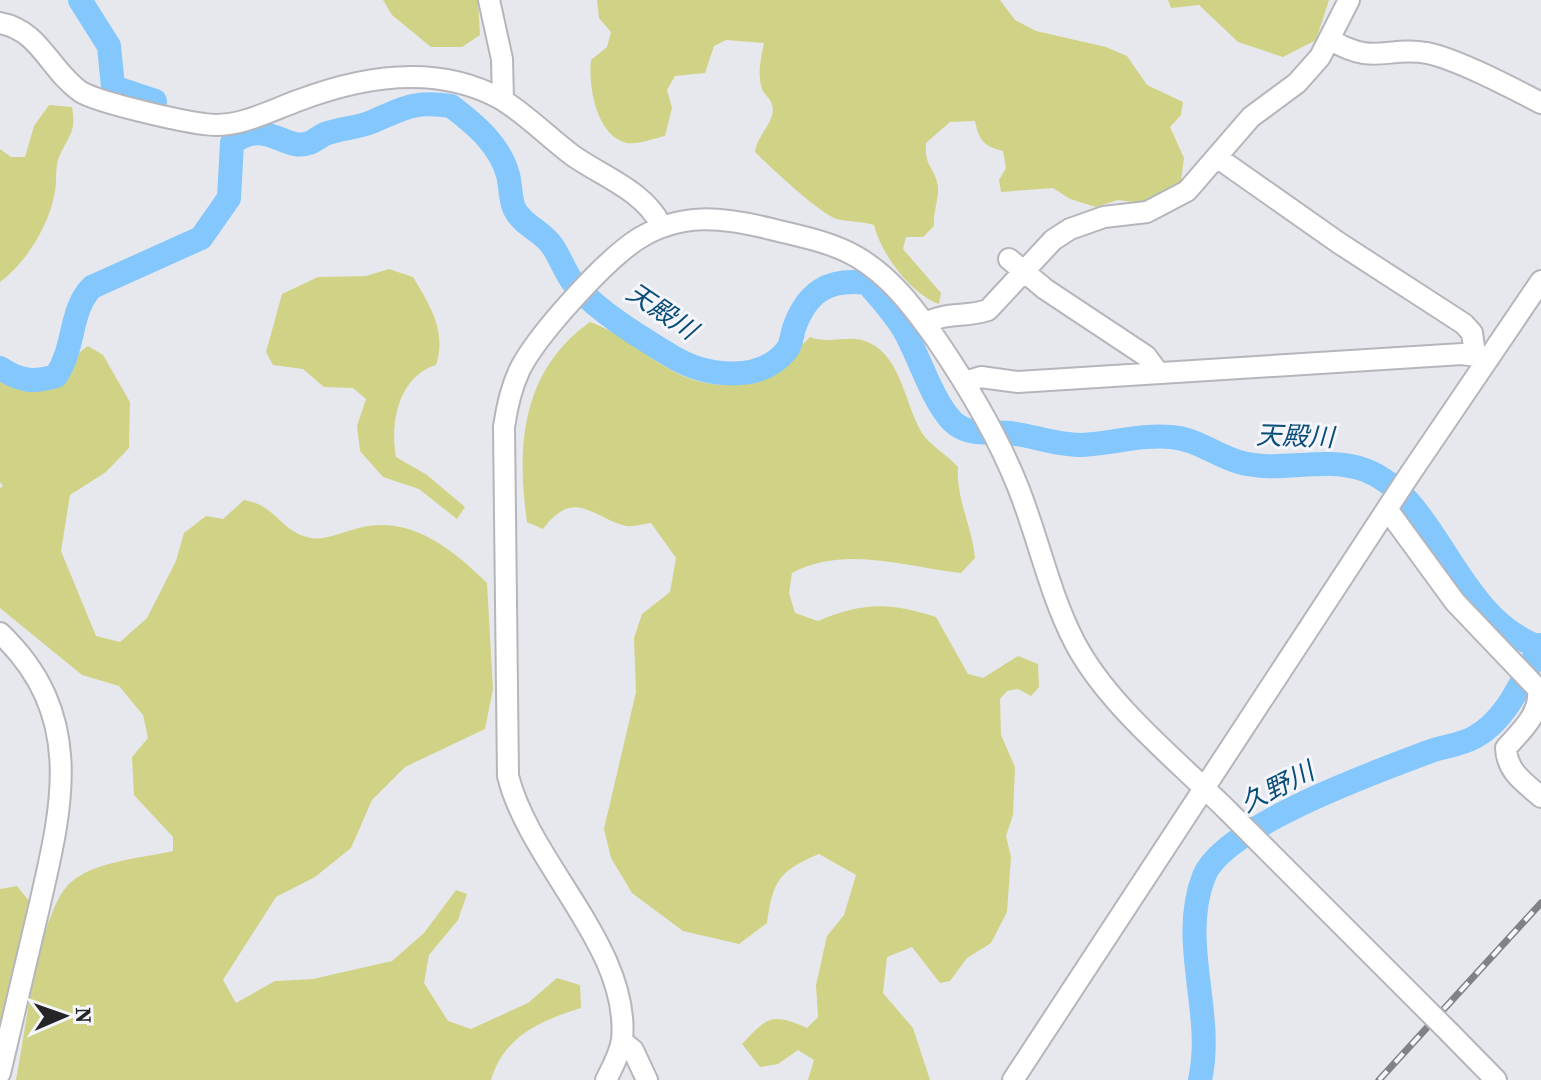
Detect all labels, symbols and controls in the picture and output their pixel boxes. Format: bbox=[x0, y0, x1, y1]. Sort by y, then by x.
water label: 天殿川 bbox=[620, 274, 707, 349]
water label: 天殿川 bbox=[1255, 417, 1338, 455]
water label: 久野川 bbox=[1234, 752, 1323, 821]
north arrow bbox=[24, 976, 104, 1056]
text: N bbox=[69, 1007, 99, 1024]

